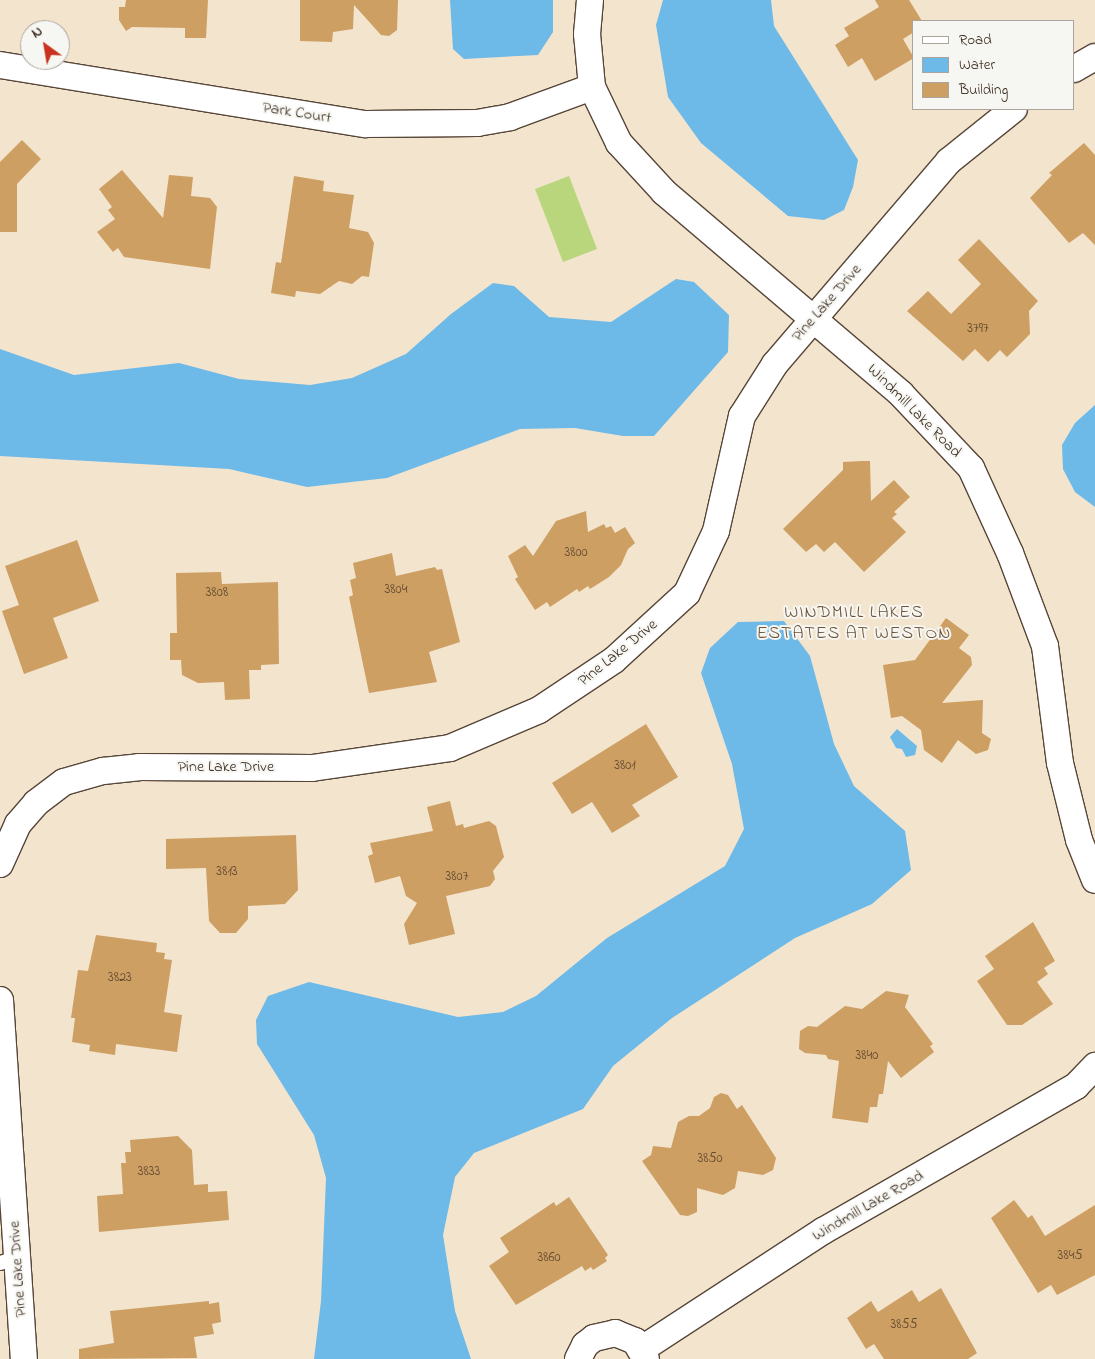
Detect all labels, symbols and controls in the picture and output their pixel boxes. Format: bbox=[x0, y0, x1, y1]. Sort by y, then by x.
north arrow bbox=[20, 20, 70, 70]
legend bbox=[912, 20, 1075, 110]
text: N bbox=[28, 21, 47, 44]
text: Road bbox=[959, 29, 992, 51]
text: Water bbox=[959, 54, 995, 76]
text: Building bbox=[959, 79, 1008, 101]
street label: Park Court bbox=[261, 98, 333, 128]
street label: Pine Lake Drive bbox=[788, 260, 866, 346]
house number: 3797 bbox=[967, 321, 989, 337]
street label: Windmill Lake Road bbox=[863, 360, 965, 462]
house number: 3800 bbox=[564, 545, 588, 561]
house number: 3804 bbox=[385, 582, 407, 598]
house number: 3808 bbox=[206, 585, 228, 601]
district label: WINDMILL LAKES ESTATES AT WESTON bbox=[755, 603, 953, 646]
street label: Pine Lake Drive bbox=[575, 615, 661, 691]
street label: Pine Lake Drive bbox=[178, 757, 274, 777]
house number: 3801 bbox=[614, 758, 636, 774]
house number: 3813 bbox=[216, 864, 238, 880]
house number: 3807 bbox=[446, 869, 468, 885]
house number: 3823 bbox=[108, 970, 132, 986]
house number: 3840 bbox=[856, 1048, 878, 1064]
house number: 3850 bbox=[697, 1151, 723, 1167]
house number: 3833 bbox=[138, 1164, 160, 1180]
street label: Windmill Lake Road bbox=[809, 1166, 927, 1246]
street label: Pine Lake Drive bbox=[5, 1220, 31, 1318]
house number: 3845 bbox=[1058, 1248, 1082, 1264]
house number: 3860 bbox=[537, 1250, 561, 1266]
house number: 3855 bbox=[890, 1317, 918, 1333]

